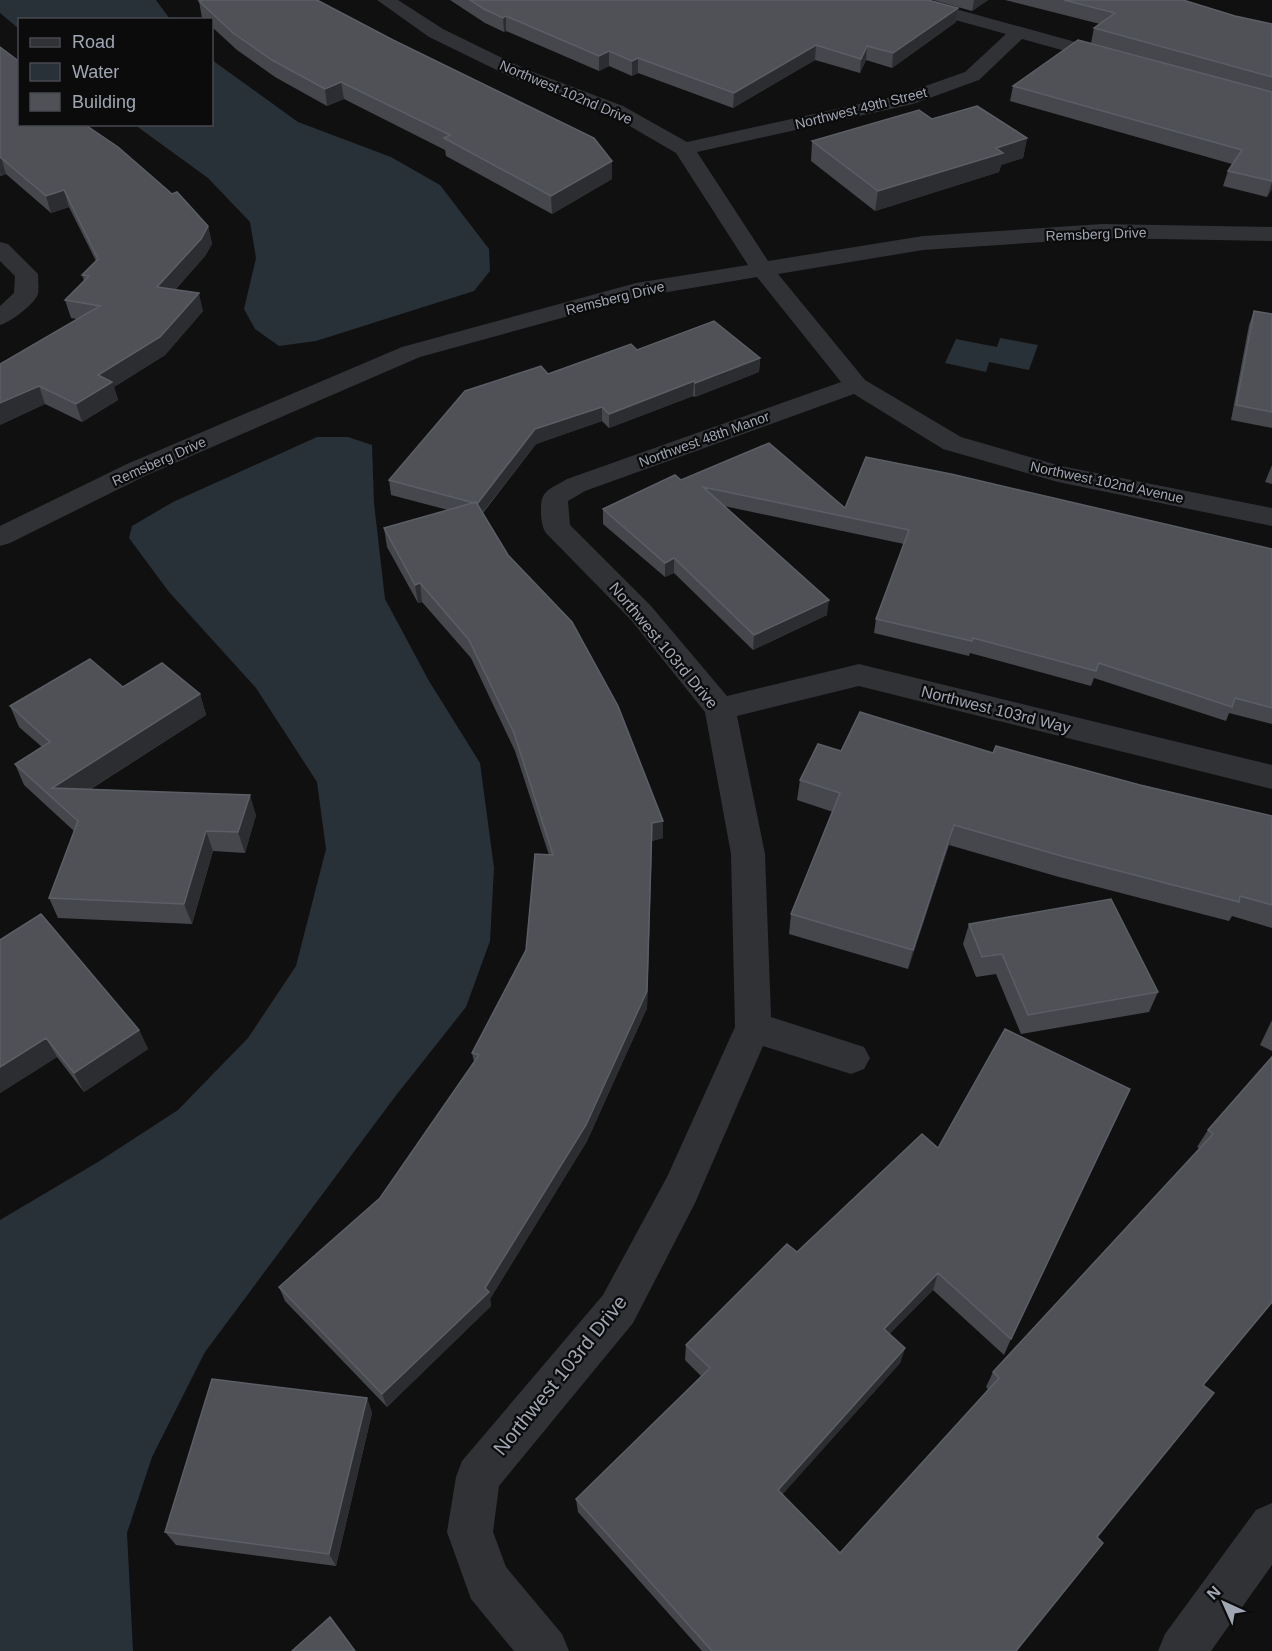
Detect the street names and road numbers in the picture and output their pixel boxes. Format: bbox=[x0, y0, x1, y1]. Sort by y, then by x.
street label: Northwest 102nd Drive bbox=[497, 57, 635, 127]
street label: Northwest 49th Street bbox=[793, 84, 929, 132]
street label: Remsberg Drive bbox=[1045, 224, 1147, 244]
street label: Remsberg Drive bbox=[564, 278, 666, 318]
street label: Northwest 48th Manor bbox=[637, 408, 772, 470]
street label: Remsberg Drive bbox=[110, 433, 209, 489]
street label: Northwest 102nd Avenue bbox=[1029, 458, 1185, 506]
street label: Northwest 103rd Drive bbox=[606, 579, 721, 712]
street label: Northwest 103rd Way bbox=[919, 683, 1072, 736]
street label: Northwest 103rd Drive bbox=[489, 1291, 631, 1459]

